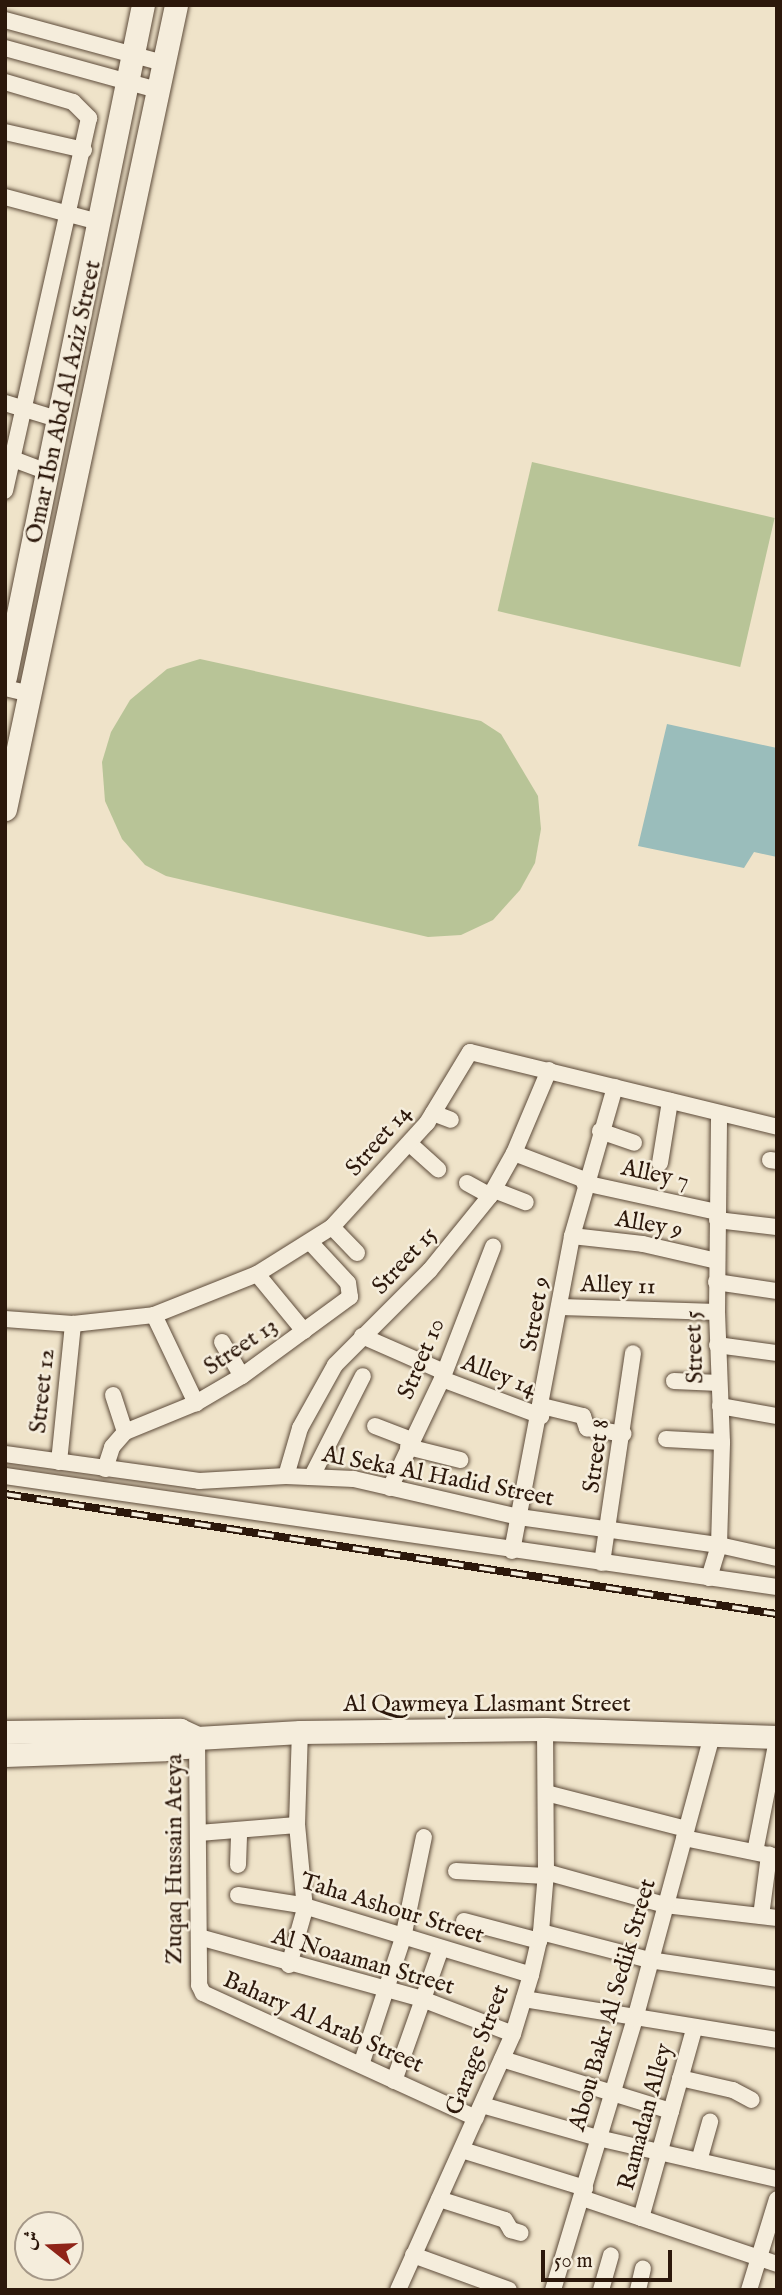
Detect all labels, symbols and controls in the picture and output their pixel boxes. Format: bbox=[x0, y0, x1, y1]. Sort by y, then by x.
street label: Omar Ibn Abd Al Aziz Street bbox=[20, 258, 108, 546]
street label: Street 14 bbox=[340, 1099, 418, 1183]
street label: Alley 7 bbox=[618, 1154, 692, 1196]
street label: Alley 9 bbox=[613, 1205, 685, 1245]
street label: Street 15 bbox=[366, 1221, 444, 1301]
street label: Alley 11 bbox=[580, 1270, 656, 1302]
street label: Street 9 bbox=[515, 1274, 557, 1354]
street label: Street 5 bbox=[679, 1310, 711, 1384]
street label: Street 13 bbox=[199, 1312, 283, 1382]
street label: Street 10 bbox=[392, 1314, 452, 1404]
street label: Street 12 bbox=[24, 1347, 62, 1435]
street label: Alley 14 bbox=[457, 1349, 541, 1403]
street label: Street 8 bbox=[578, 1417, 616, 1495]
street label: Al Seka Al Hadid Street bbox=[320, 1440, 556, 1514]
street label: Al Qawmeya Llasmant Street bbox=[343, 1691, 631, 1719]
street label: Zuqaq Hussain Ateya bbox=[161, 1754, 189, 1964]
street label: Taha Ashour Street bbox=[297, 1867, 487, 1951]
street label: Abou Bakr Al Sedik Street bbox=[563, 1876, 663, 2134]
street label: Al Noaaman Street bbox=[269, 1922, 457, 2002]
street label: Bahary Al Arab Street bbox=[218, 1966, 428, 2080]
street label: Garage Street bbox=[440, 1981, 516, 2119]
street label: Ramadan Alley bbox=[613, 2040, 679, 2194]
north arrow bbox=[14, 2211, 84, 2281]
text: ش bbox=[17, 2227, 45, 2253]
scale bar bbox=[544, 2236, 675, 2280]
text: 50 m bbox=[554, 2248, 593, 2275]

